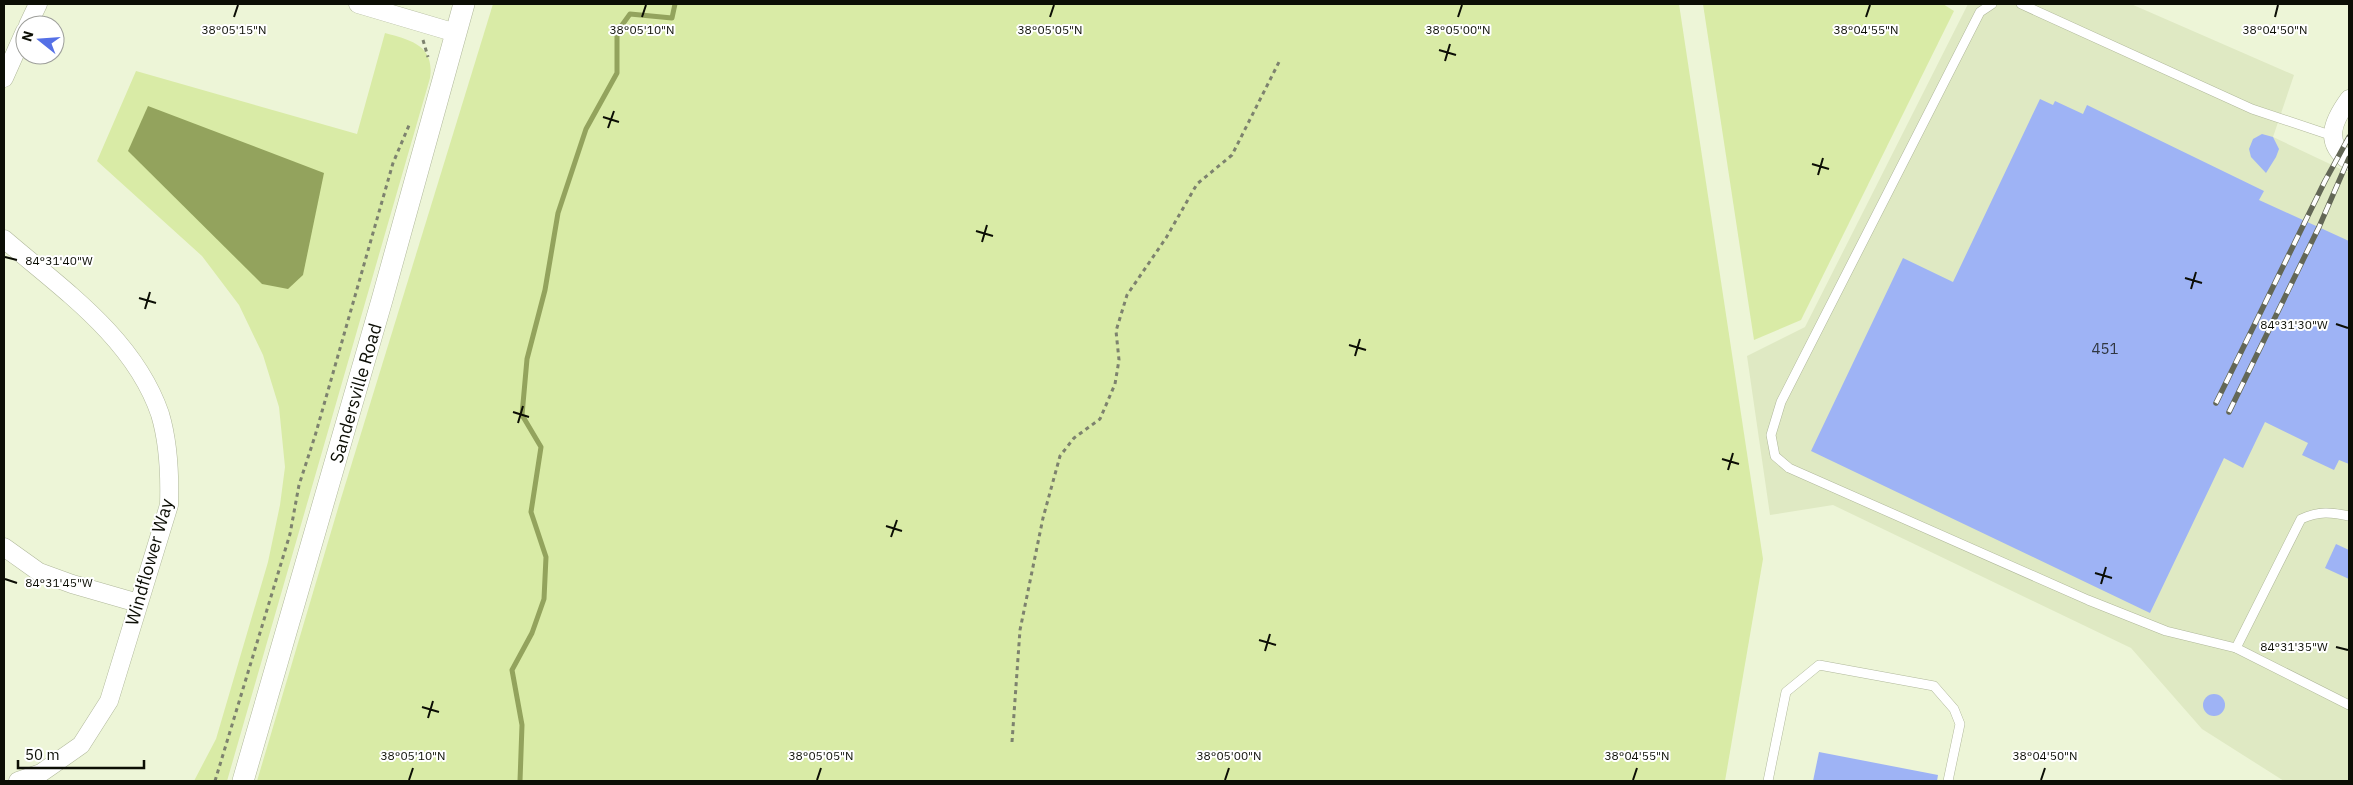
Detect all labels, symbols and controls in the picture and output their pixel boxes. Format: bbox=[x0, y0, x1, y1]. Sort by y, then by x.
north arrow bbox=[15, 15, 65, 65]
text: 38°05'15"N bbox=[201, 22, 267, 37]
text: 38°05'10"N bbox=[609, 22, 675, 37]
text: 38°05'05"N bbox=[1017, 22, 1083, 37]
text: 38°05'00"N bbox=[1425, 22, 1491, 37]
text: 38°04'55"N bbox=[1833, 22, 1899, 37]
text: 38°04'50"N bbox=[2242, 22, 2308, 37]
text: N bbox=[17, 29, 38, 44]
text: 84°31'40"W bbox=[25, 253, 93, 268]
text: 84°31'30"W bbox=[2260, 317, 2328, 332]
street label: Sandersville Road bbox=[324, 320, 386, 465]
house number: 451 bbox=[2091, 339, 2119, 358]
street label: Windflower Way bbox=[120, 496, 178, 628]
text: 84°31'45"W bbox=[25, 575, 93, 590]
text: 84°31'35"W bbox=[2260, 639, 2328, 654]
scale bar bbox=[18, 738, 144, 770]
text: 50 m bbox=[25, 745, 60, 764]
text: 38°05'10"N bbox=[380, 748, 446, 763]
text: 38°05'05"N bbox=[788, 748, 854, 763]
text: 38°05'00"N bbox=[1196, 748, 1262, 763]
text: 38°04'55"N bbox=[1604, 748, 1670, 763]
text: 38°04'50"N bbox=[2012, 748, 2078, 763]

